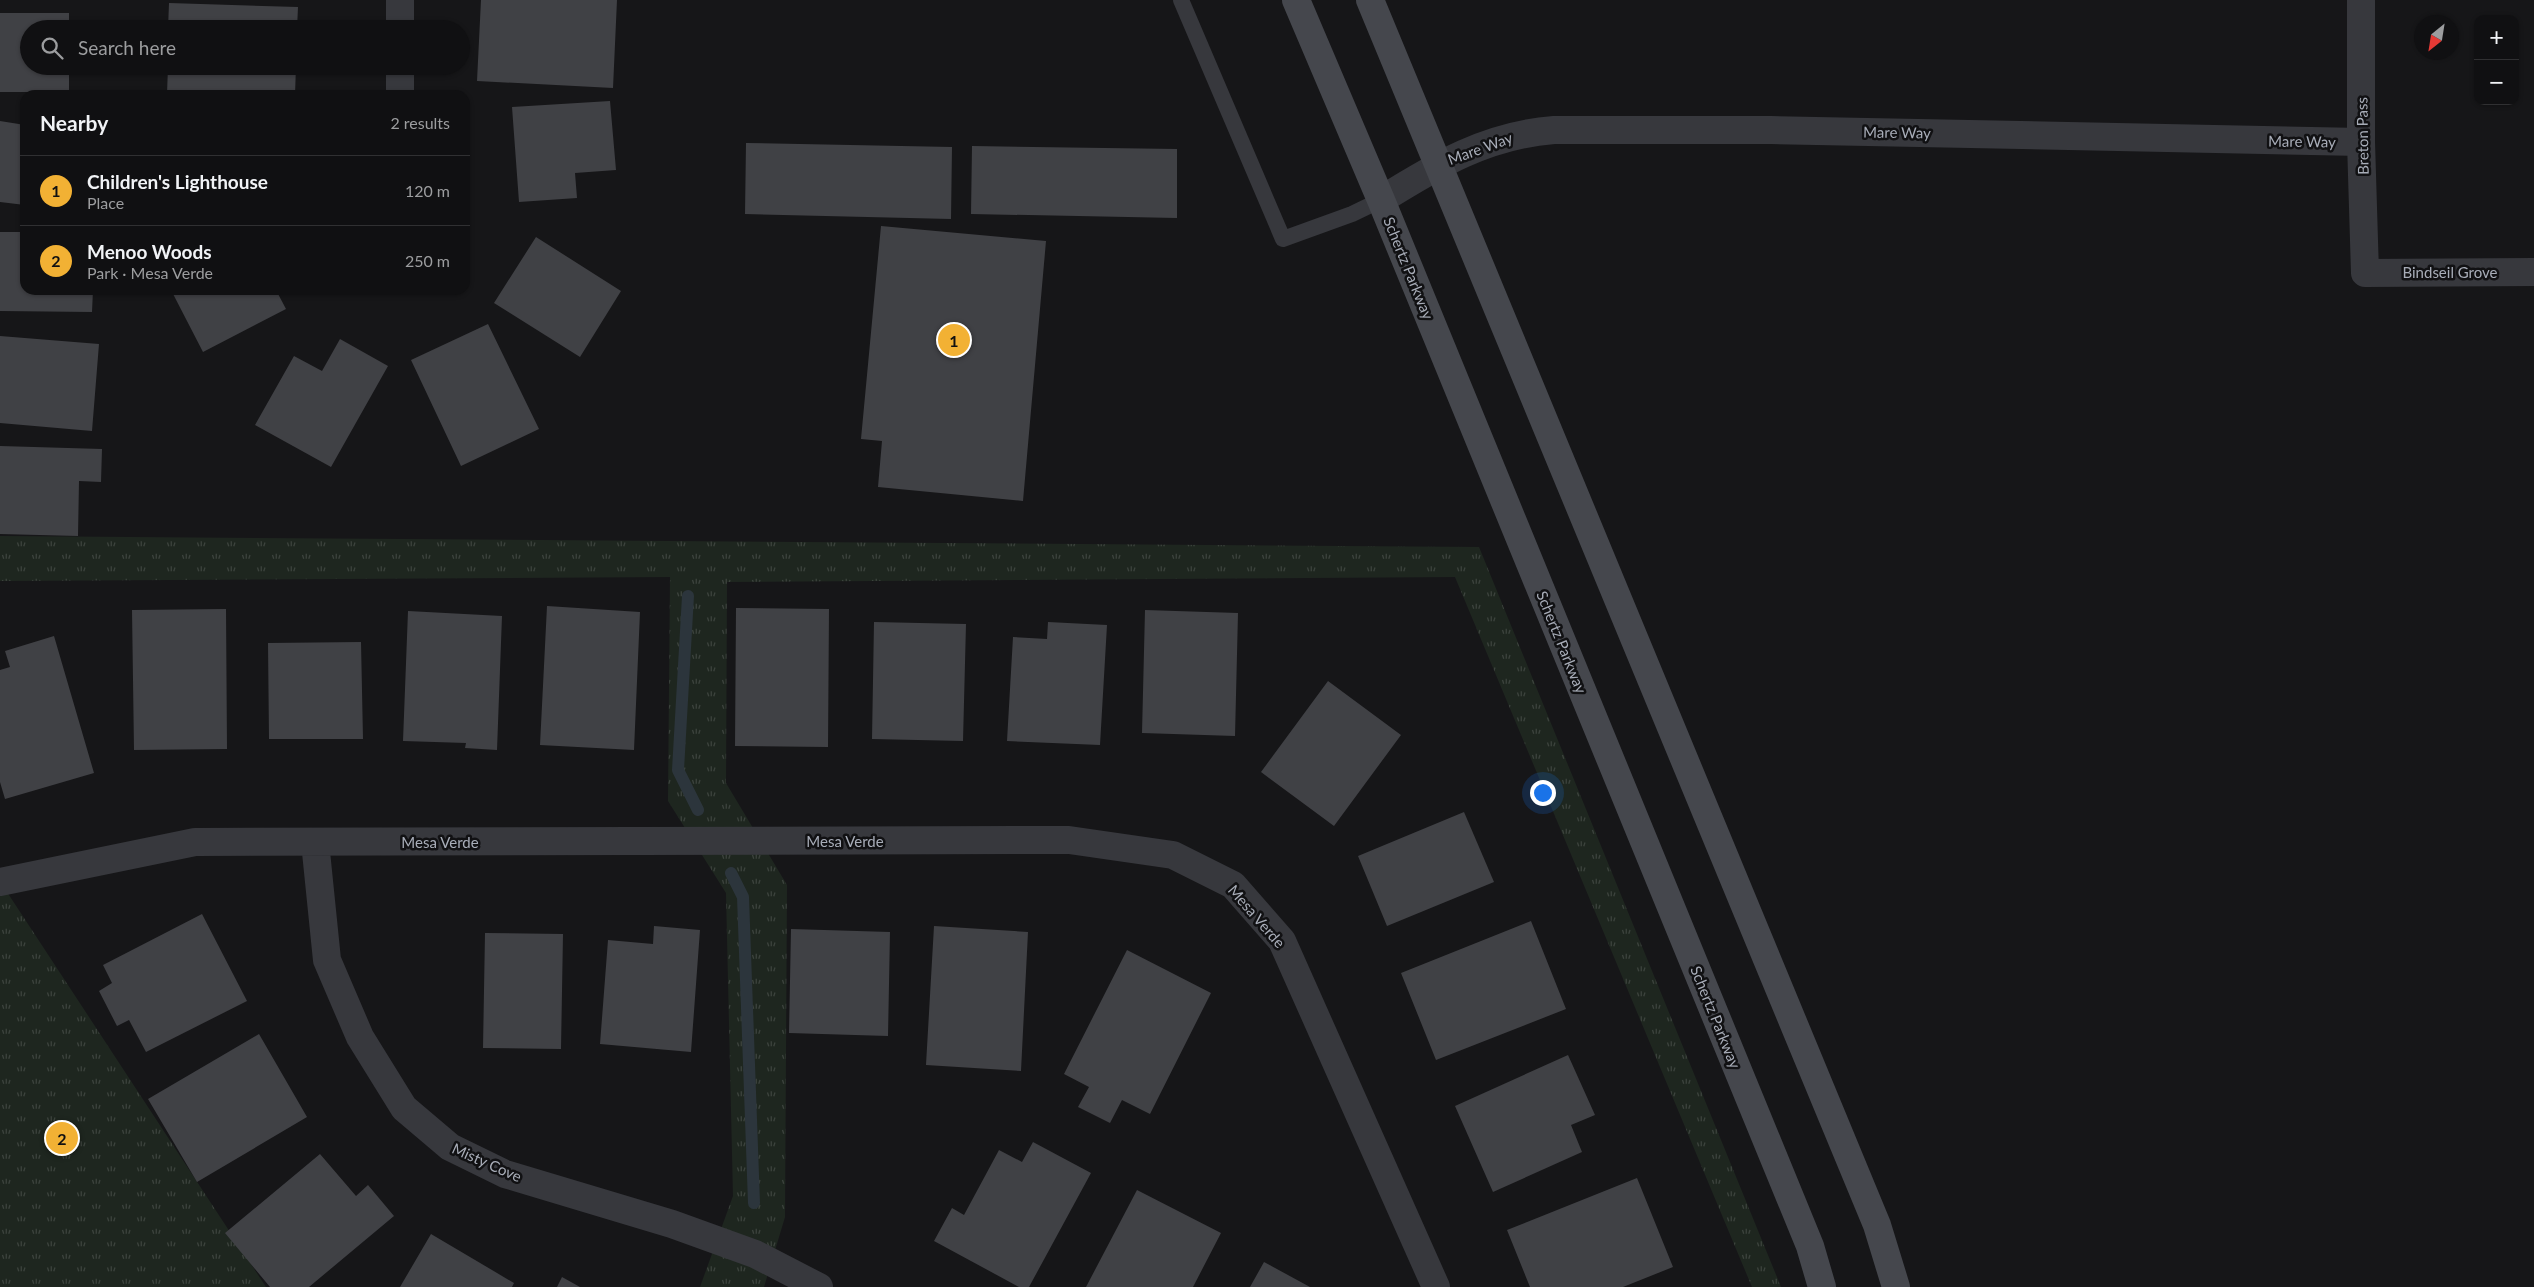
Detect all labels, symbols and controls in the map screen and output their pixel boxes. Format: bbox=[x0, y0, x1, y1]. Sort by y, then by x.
north arrow bbox=[2414, 15, 2459, 60]
map controls bbox=[2474, 15, 2519, 105]
button: + bbox=[2474, 15, 2519, 60]
search box bbox=[20, 20, 470, 75]
icon: search bbox=[38, 34, 66, 62]
text: Search here bbox=[78, 36, 176, 59]
button: − bbox=[2474, 60, 2519, 105]
street label: Breton Pass bbox=[2352, 97, 2372, 175]
text: Nearby bbox=[40, 110, 108, 135]
text: 2 results bbox=[390, 113, 450, 132]
street label: Mare Way bbox=[1863, 122, 1931, 142]
street label: Mare Way bbox=[1445, 128, 1515, 168]
street label: Mare Way bbox=[2268, 131, 2336, 151]
text: Children's Lighthouse bbox=[87, 170, 268, 193]
text: 1 bbox=[51, 181, 61, 200]
text: 120 m bbox=[405, 181, 450, 200]
text: Place bbox=[87, 193, 124, 212]
street label: Schertz Parkway bbox=[1380, 214, 1438, 322]
text: Menoo Woods bbox=[87, 240, 212, 263]
text: 2 bbox=[51, 251, 61, 270]
text: 250 m bbox=[405, 251, 450, 270]
text: Park · Mesa Verde bbox=[87, 263, 213, 282]
street label: Bindseil Grove bbox=[2402, 263, 2498, 281]
pin: 1 bbox=[938, 321, 970, 359]
street label: Schertz Parkway bbox=[1533, 588, 1591, 696]
your location bbox=[1530, 780, 1556, 806]
street label: Mesa Verde bbox=[806, 832, 884, 850]
street label: Mesa Verde bbox=[401, 833, 479, 851]
street label: Mesa Verde bbox=[1225, 881, 1289, 951]
street label: Schertz Parkway bbox=[1687, 963, 1745, 1071]
pin: 2 bbox=[46, 1119, 78, 1157]
street label: Misty Cove bbox=[449, 1139, 525, 1185]

